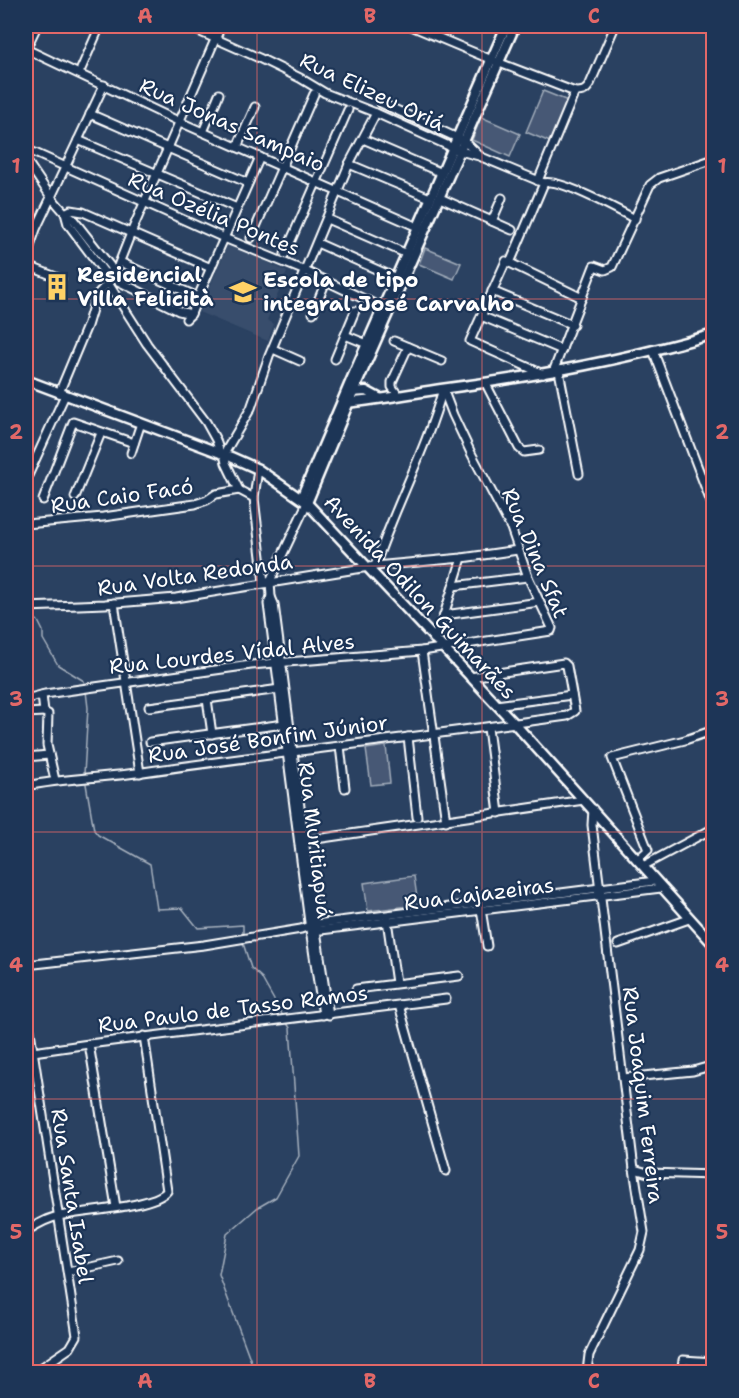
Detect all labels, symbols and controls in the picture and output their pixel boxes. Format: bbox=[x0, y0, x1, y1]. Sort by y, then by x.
text: A bbox=[137, 3, 153, 29]
text: B bbox=[364, 3, 376, 29]
text: C bbox=[588, 3, 600, 29]
street label: Rua Elizeu Oriá bbox=[295, 46, 449, 138]
street label: Rua Jonas Sampaio bbox=[135, 71, 329, 179]
text: 1 bbox=[11, 153, 21, 179]
text: 1 bbox=[717, 153, 727, 179]
street label: Rua Ozélia Pontes bbox=[124, 165, 304, 263]
place label: Residencial Villa Felicità bbox=[77, 261, 214, 313]
place label: Escola de tipo integral José Carvalho bbox=[263, 266, 514, 318]
building icon: Residencial Villa Felicità bbox=[42, 272, 72, 302]
school or university icon: Escola de tipo integral José Carvalho bbox=[228, 277, 258, 307]
text: 2 bbox=[9, 419, 23, 445]
text: 2 bbox=[715, 419, 729, 445]
street label: Rua Caio Facó bbox=[49, 472, 195, 520]
street label: Rua Dina Sfat bbox=[495, 484, 575, 622]
street label: Avenida Odilon Guimarães bbox=[318, 489, 522, 705]
street label: Rua Volta Redonda bbox=[96, 547, 294, 603]
street label: Rua Lourdes Vídal Alves bbox=[108, 627, 356, 681]
text: 3 bbox=[9, 686, 23, 712]
text: 3 bbox=[715, 686, 729, 712]
street label: Rua José Bonfim Júnior bbox=[146, 708, 390, 770]
street label: Rua Muritiapuá bbox=[292, 760, 338, 920]
street label: Rua Cajazeiras bbox=[402, 871, 556, 917]
text: 4 bbox=[9, 952, 23, 978]
text: 4 bbox=[715, 952, 729, 978]
street label: Rua Paulo de Tasso Ramos bbox=[96, 979, 370, 1039]
street label: Rua Joaquim Ferreira bbox=[616, 985, 670, 1205]
street label: Rua Santa Isabel bbox=[44, 1107, 100, 1286]
text: 5 bbox=[10, 1219, 22, 1245]
text: 5 bbox=[716, 1219, 728, 1245]
text: A bbox=[137, 1368, 153, 1394]
text: B bbox=[364, 1368, 376, 1394]
text: C bbox=[588, 1368, 600, 1394]

